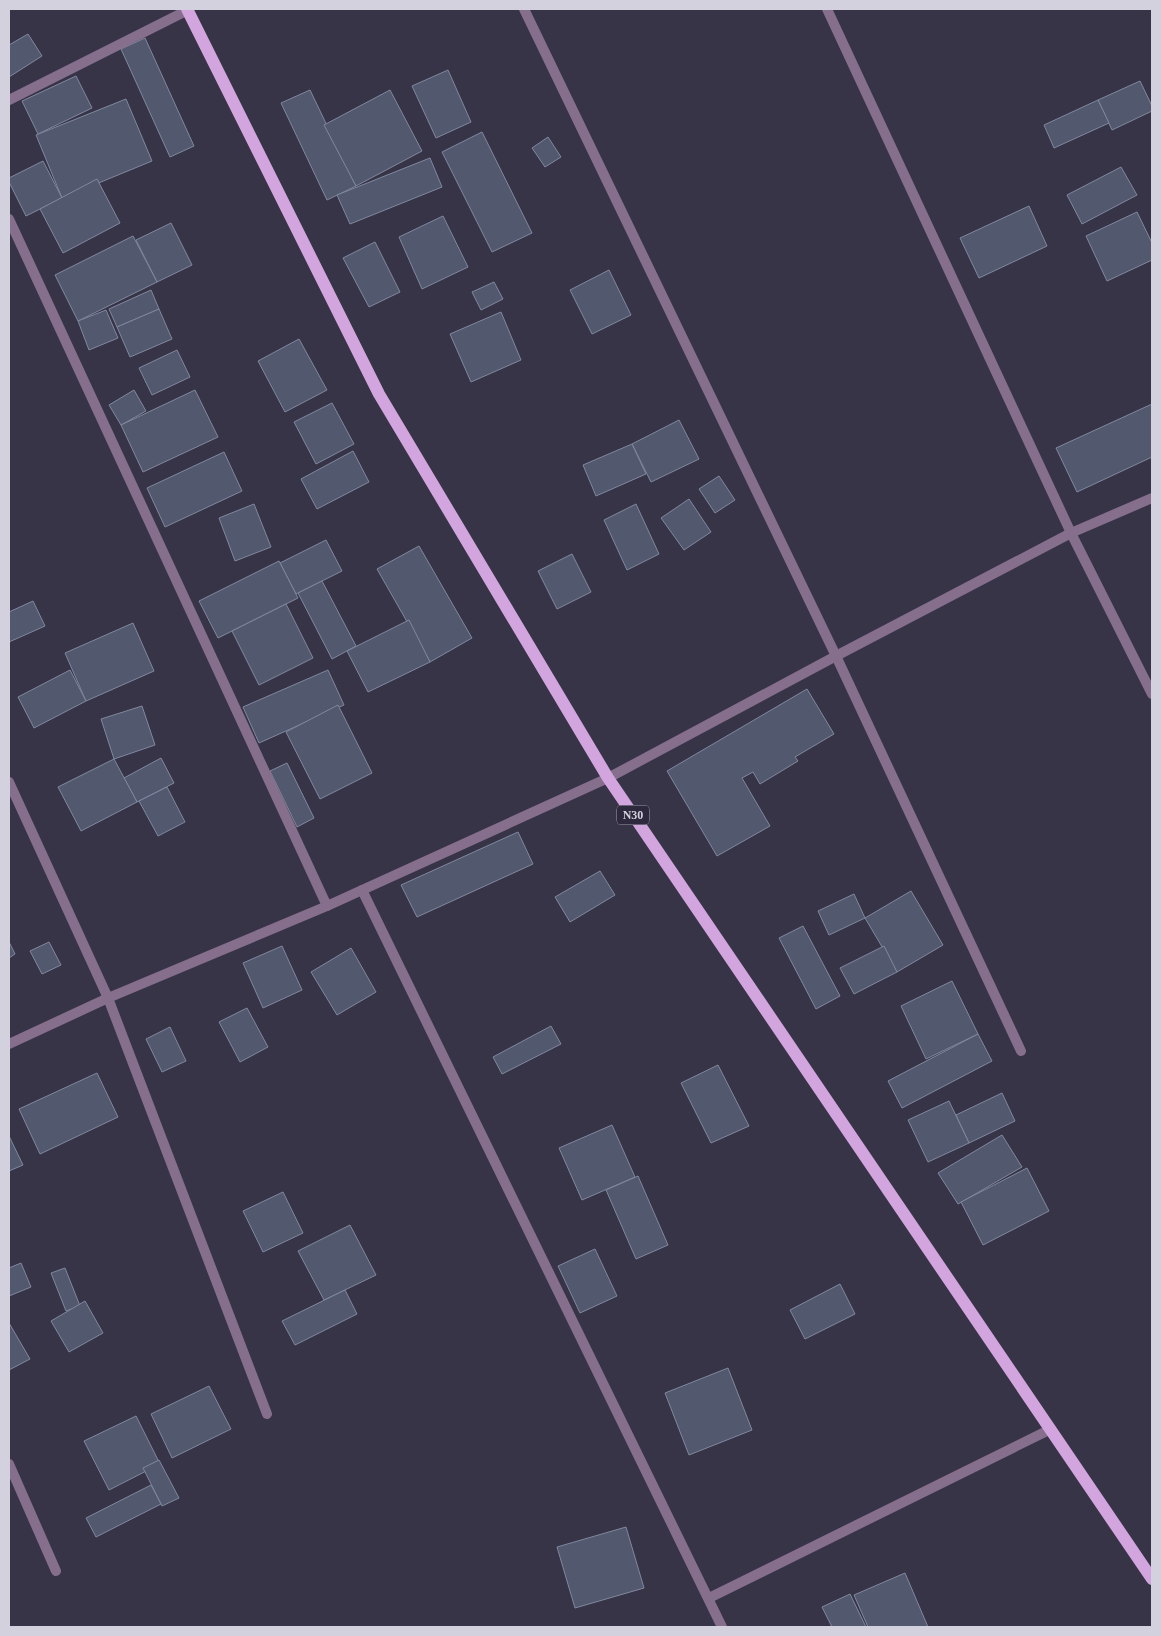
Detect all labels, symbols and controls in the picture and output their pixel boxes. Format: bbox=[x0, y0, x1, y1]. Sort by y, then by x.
road number: N30 bbox=[617, 806, 649, 824]

